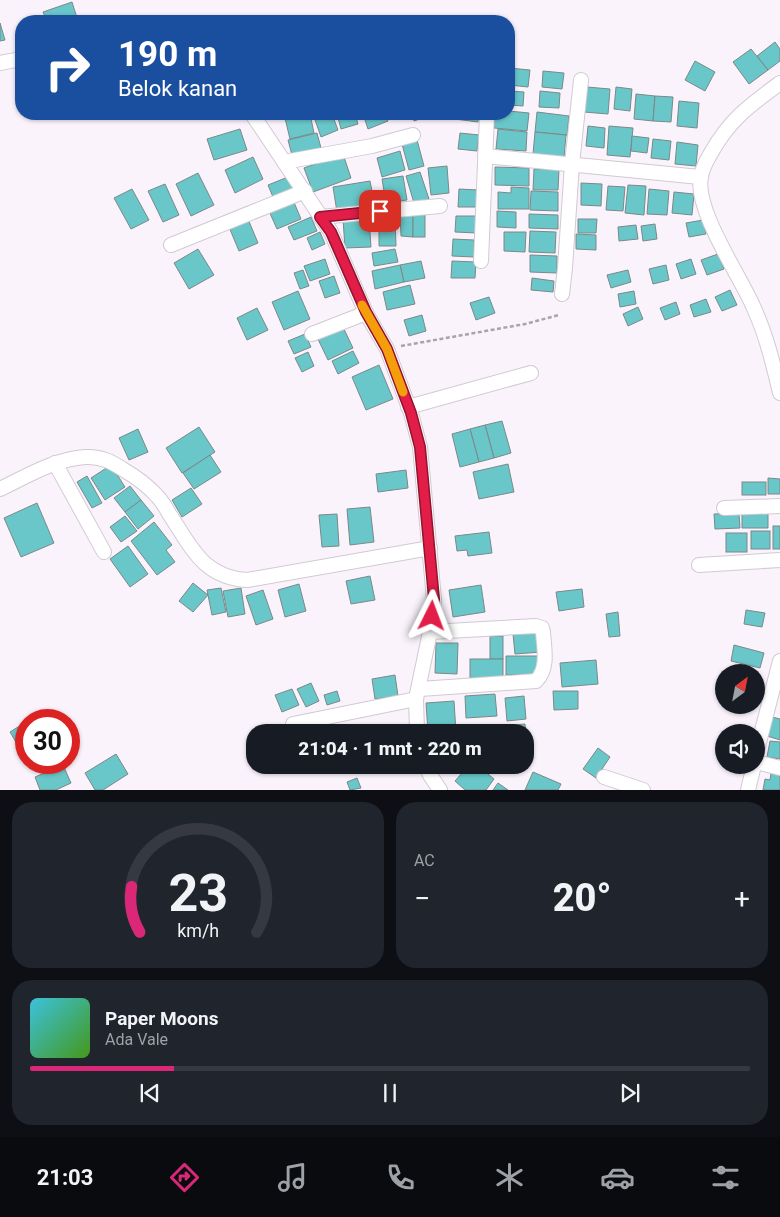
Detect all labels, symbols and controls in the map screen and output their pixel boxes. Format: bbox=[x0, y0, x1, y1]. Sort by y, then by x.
text: 190 m bbox=[118, 34, 217, 75]
icon: right bbox=[35, 35, 100, 100]
text: Belok kanan bbox=[118, 76, 237, 101]
pin bbox=[359, 190, 401, 232]
icon: arrive bbox=[366, 197, 394, 225]
position arrow bbox=[405, 589, 457, 641]
north arrow bbox=[715, 664, 765, 714]
map controls bbox=[715, 664, 765, 774]
speed limit sign: 30 bbox=[15, 709, 80, 774]
button: sound bbox=[715, 724, 765, 774]
text: 21:04 · 1 mnt · 220 m bbox=[298, 737, 482, 760]
text: AC bbox=[414, 851, 435, 870]
text: 23 bbox=[168, 863, 228, 924]
text: 20° bbox=[553, 876, 611, 920]
text: − bbox=[414, 882, 430, 915]
text: + bbox=[734, 882, 750, 915]
text: km/h bbox=[177, 920, 219, 941]
text: Paper Moons bbox=[105, 1007, 218, 1030]
text: Ada Vale bbox=[105, 1030, 168, 1049]
icon: previous bbox=[136, 1079, 164, 1107]
icon: pause bbox=[376, 1079, 404, 1107]
icon: next bbox=[616, 1079, 644, 1107]
icon: directions bbox=[167, 1160, 202, 1195]
icon: music bbox=[275, 1160, 310, 1195]
icon: phone bbox=[383, 1160, 418, 1195]
icon: climate bbox=[492, 1160, 527, 1195]
icon: car bbox=[600, 1160, 635, 1195]
icon: filters bbox=[708, 1160, 743, 1195]
text: 21:03 bbox=[37, 1165, 93, 1190]

